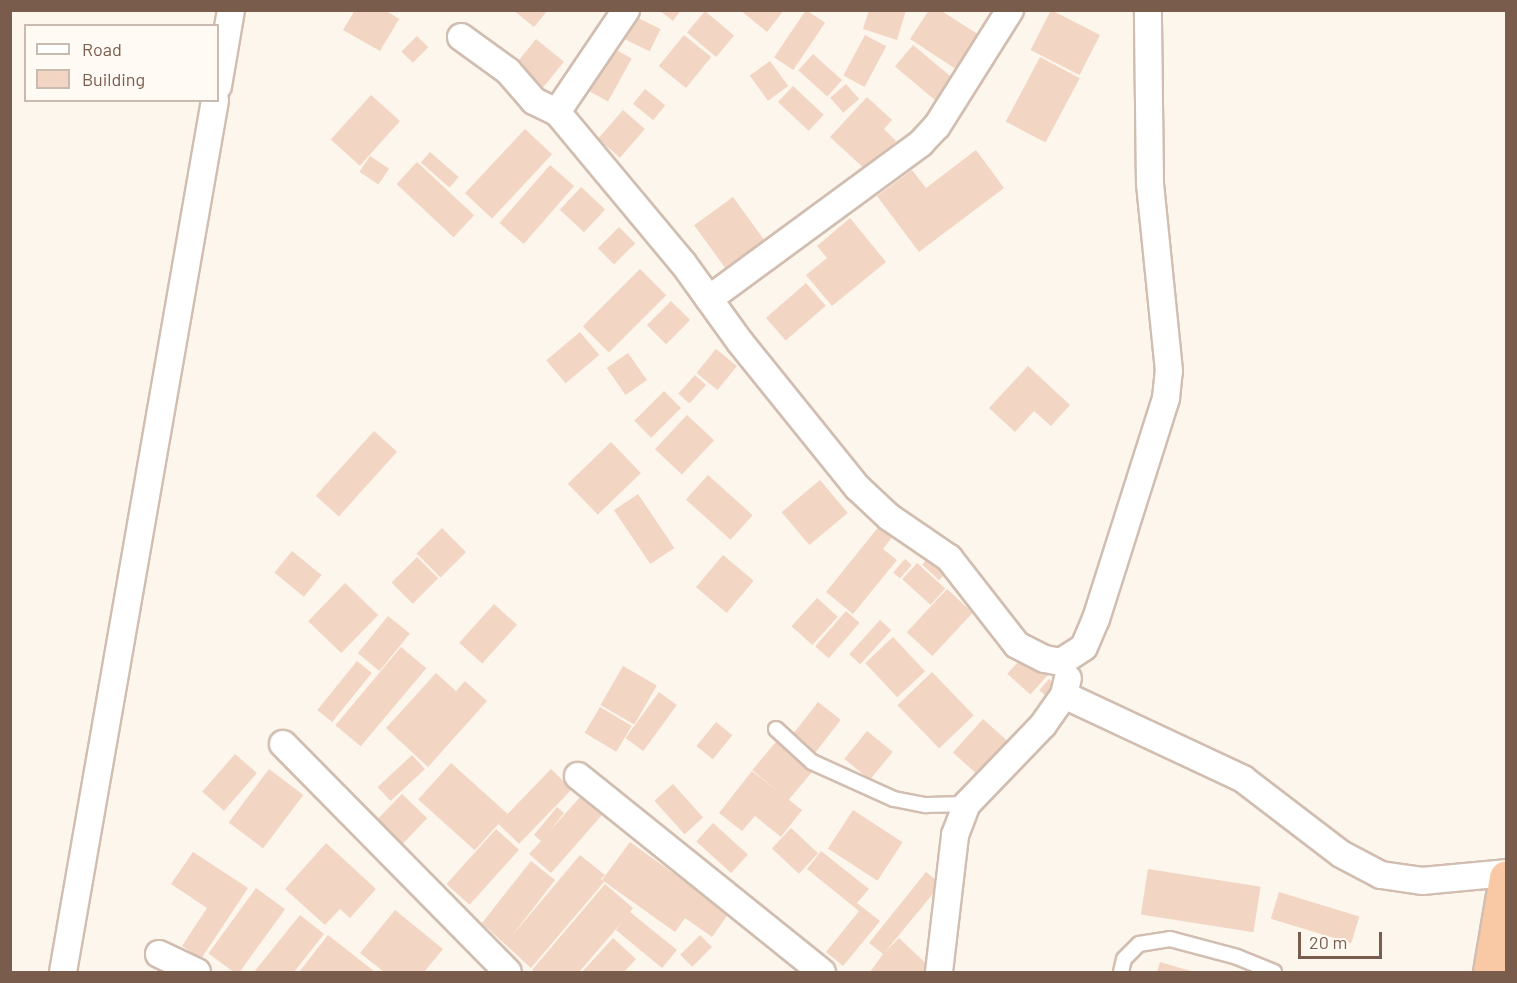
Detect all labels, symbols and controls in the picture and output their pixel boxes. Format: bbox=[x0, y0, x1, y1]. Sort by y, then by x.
legend bbox=[24, 24, 219, 102]
text: Road bbox=[82, 38, 122, 60]
text: Building bbox=[82, 68, 145, 90]
scale bar bbox=[1301, 920, 1385, 958]
text: 20 m bbox=[1309, 931, 1347, 953]

